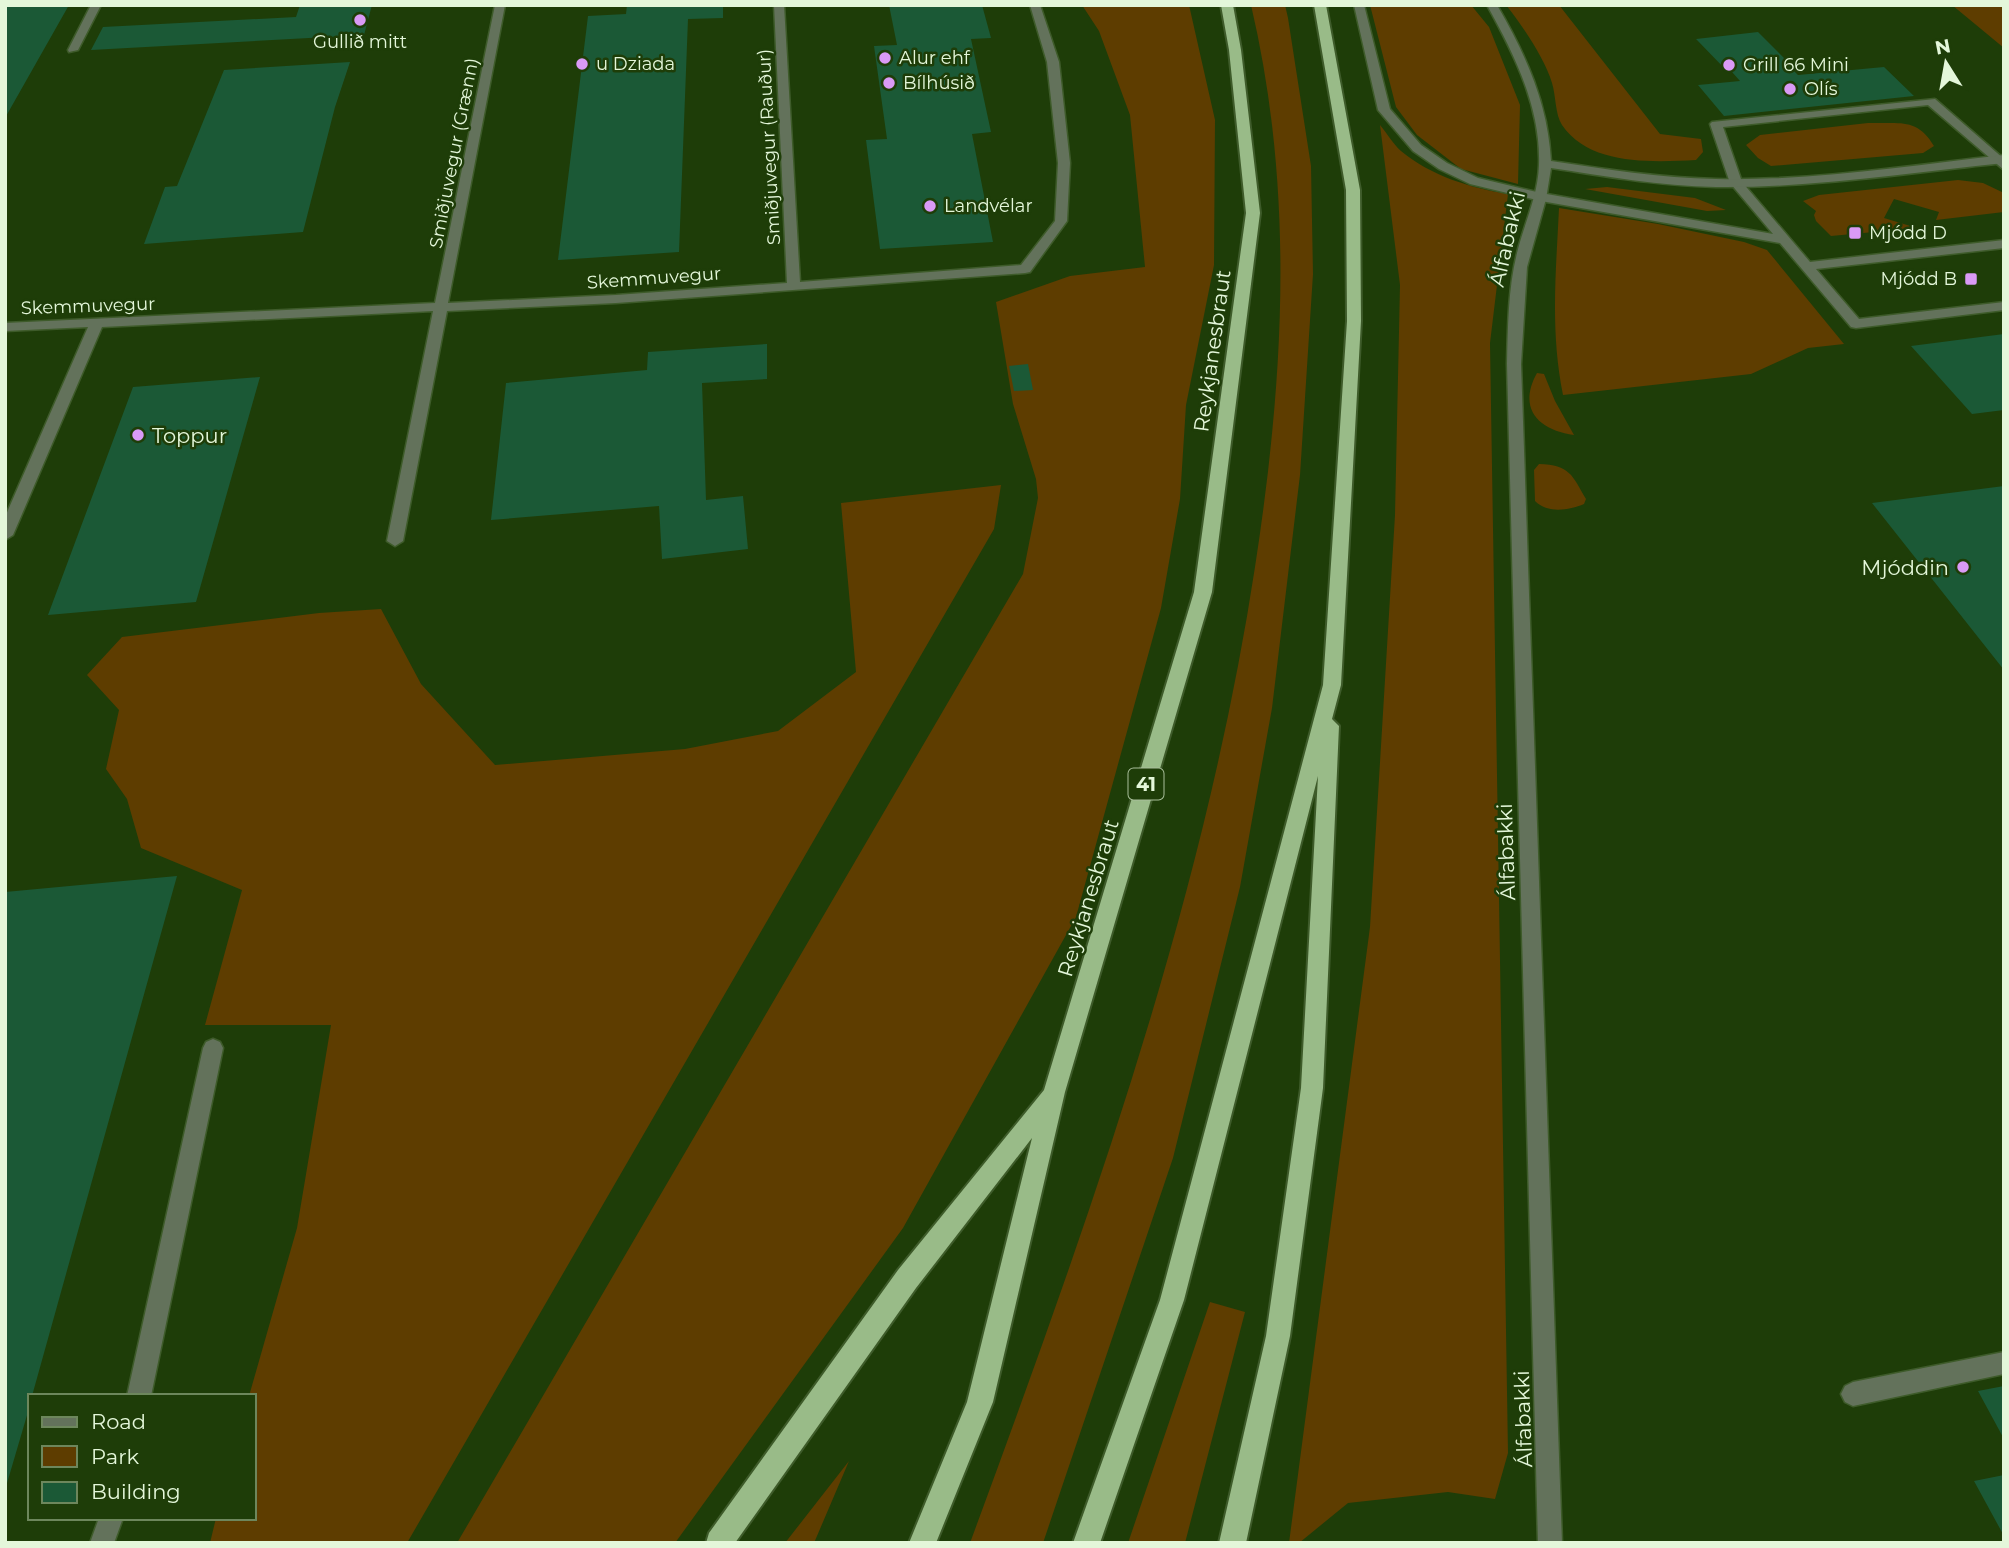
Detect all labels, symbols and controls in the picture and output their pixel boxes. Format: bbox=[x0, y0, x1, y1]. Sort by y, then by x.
marker: Gullið mitt bbox=[352, 12, 368, 28]
north arrow bbox=[1911, 28, 1981, 98]
place label: Gullið mitt bbox=[313, 31, 407, 53]
text: N bbox=[1933, 34, 1953, 60]
place label: Alur ehf bbox=[899, 47, 971, 69]
street label: Smiðjuvegur (Rauður) bbox=[753, 48, 785, 246]
marker: Alur ehf bbox=[877, 50, 893, 66]
place label: u Dziada bbox=[596, 53, 675, 75]
place label: Grill 66 Mini bbox=[1743, 54, 1849, 76]
street label: Smiðjuvegur (Grænn) bbox=[425, 56, 483, 250]
marker: u Dziada bbox=[574, 56, 590, 72]
marker: Grill 66 Mini bbox=[1721, 57, 1737, 73]
place label: Bílhúsið bbox=[903, 72, 975, 94]
marker: Bílhúsið bbox=[881, 75, 897, 91]
place label: Olís bbox=[1804, 78, 1838, 100]
marker: Olís bbox=[1782, 81, 1798, 97]
street label: Álfabakki bbox=[1484, 189, 1530, 289]
place label: Landvélar bbox=[944, 195, 1033, 217]
marker: Landvélar bbox=[922, 198, 938, 214]
place label: Mjódd D bbox=[1869, 222, 1947, 244]
marker: Mjódd D bbox=[1847, 225, 1863, 241]
street label: Skemmuvegur bbox=[586, 262, 722, 294]
street label: Reykjanesbraut bbox=[1188, 268, 1236, 434]
place label: Mjódd B bbox=[1881, 268, 1957, 290]
marker: Mjódd B bbox=[1963, 271, 1979, 287]
street label: Skemmuvegur bbox=[20, 293, 156, 319]
place label: Toppur bbox=[152, 423, 227, 448]
marker: Toppur bbox=[130, 427, 146, 443]
place label: Mjóddin bbox=[1861, 555, 1949, 580]
marker: Mjóddin bbox=[1955, 559, 1971, 575]
road number: 41 bbox=[1128, 768, 1164, 800]
street label: Álfabakki bbox=[1492, 803, 1520, 901]
street label: Reykjanesbraut bbox=[1052, 816, 1124, 980]
street label: Álfabakki bbox=[1509, 1370, 1537, 1468]
legend bbox=[28, 1394, 256, 1520]
text: Road bbox=[91, 1409, 146, 1434]
text: Park bbox=[91, 1444, 139, 1469]
text: Building bbox=[91, 1479, 181, 1504]

